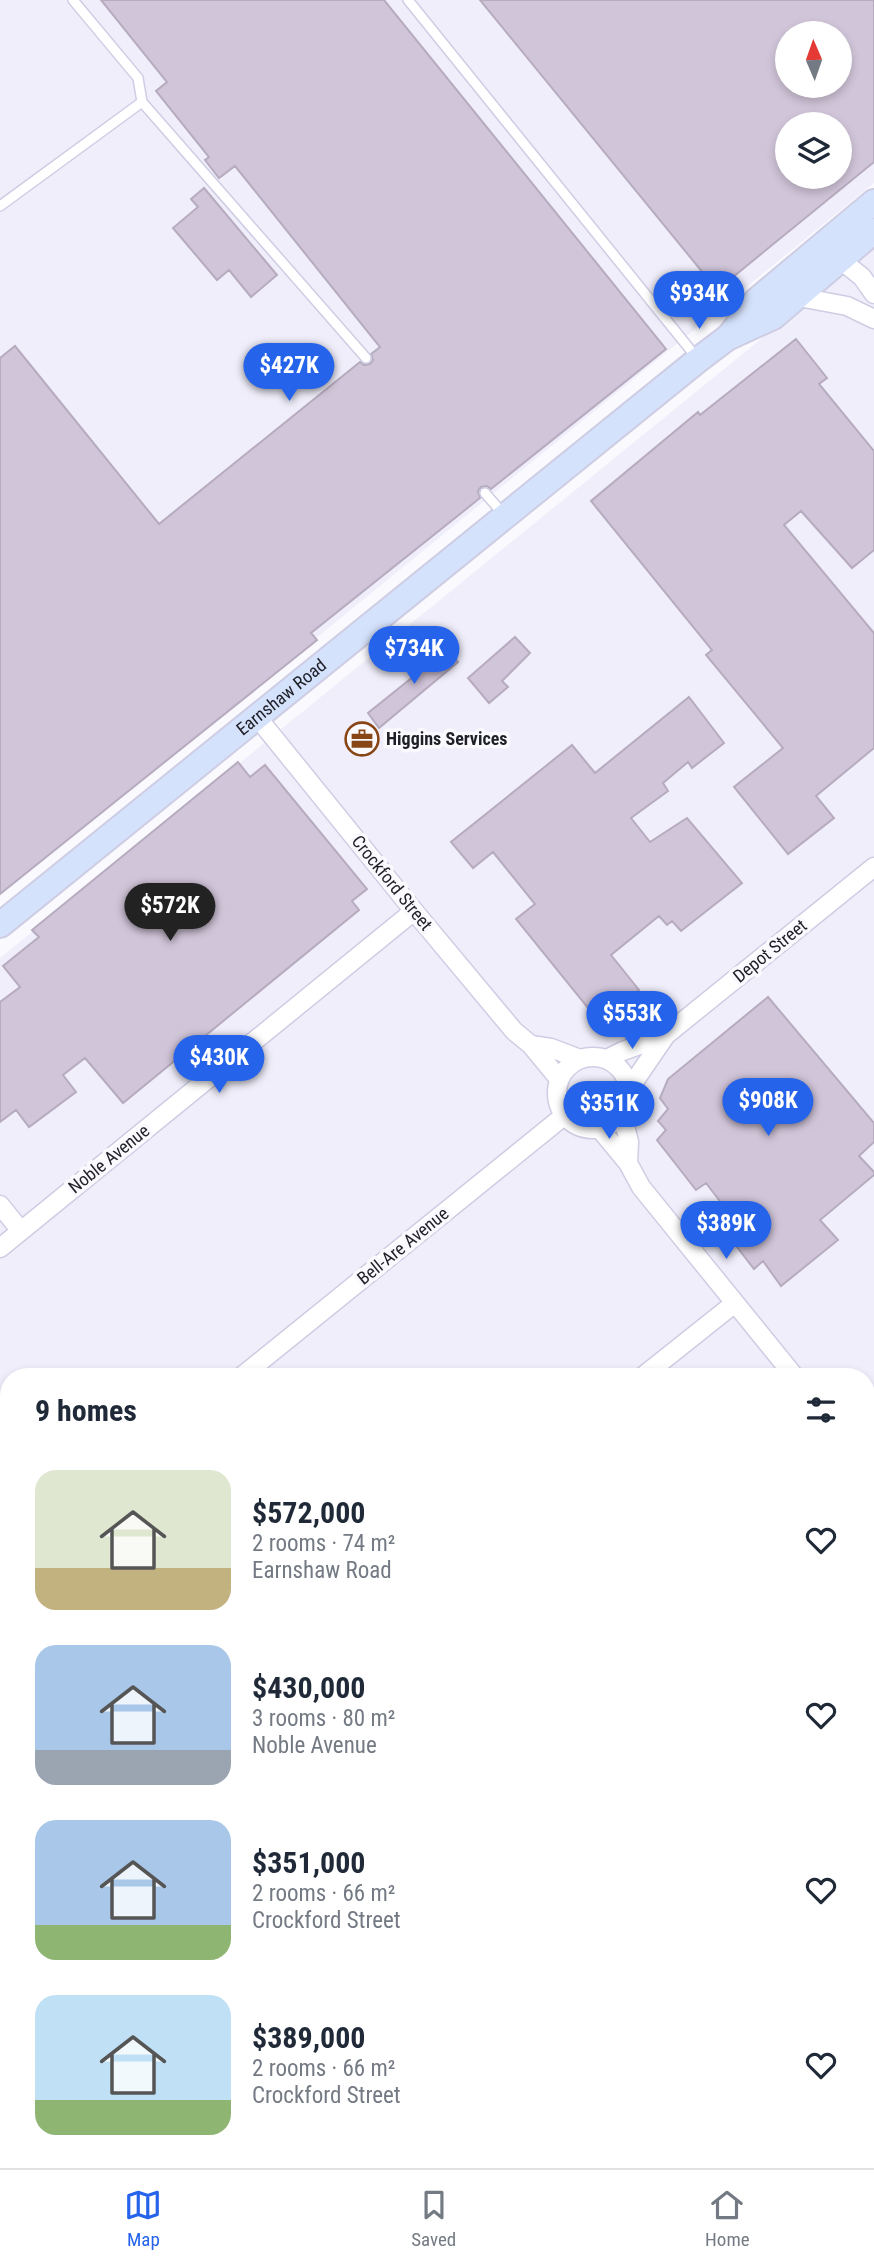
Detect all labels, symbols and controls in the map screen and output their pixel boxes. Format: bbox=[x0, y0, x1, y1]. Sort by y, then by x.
north arrow bbox=[775, 21, 852, 98]
map controls bbox=[775, 21, 852, 189]
button: layers bbox=[775, 112, 852, 189]
pin: $934K bbox=[650, 272, 748, 331]
text: $934K bbox=[669, 280, 729, 307]
pin: $427K bbox=[240, 344, 338, 403]
text: $427K bbox=[259, 352, 319, 379]
pin: $734K bbox=[365, 626, 463, 686]
text: $734K bbox=[384, 635, 444, 662]
street label: Earnshaw Road bbox=[232, 654, 330, 739]
office icon: Higgins Services bbox=[343, 720, 381, 758]
place label: Higgins Services bbox=[386, 728, 508, 749]
street label: Crockford Street bbox=[348, 831, 437, 934]
pin: $572K bbox=[121, 884, 219, 943]
text: $572K bbox=[140, 892, 200, 919]
street label: Depot Street bbox=[729, 915, 811, 987]
pin: $553K bbox=[583, 992, 681, 1051]
text: $553K bbox=[602, 1000, 662, 1027]
pin: $430K bbox=[170, 1036, 268, 1095]
text: $430K bbox=[189, 1044, 249, 1071]
pin: $908K bbox=[719, 1078, 817, 1138]
pin: $351K bbox=[560, 1082, 658, 1141]
text: $908K bbox=[738, 1087, 798, 1114]
text: $351K bbox=[579, 1090, 639, 1117]
street label: Noble Avenue bbox=[64, 1120, 153, 1197]
street label: Bell-Are Avenue bbox=[353, 1202, 452, 1289]
pin: $389K bbox=[677, 1202, 775, 1261]
text: $389K bbox=[696, 1210, 756, 1237]
icon: filters bbox=[802, 1391, 840, 1429]
text: 9 homes bbox=[35, 1393, 137, 1428]
text: $572,000 bbox=[252, 1495, 365, 1530]
icon: home bbox=[91, 1498, 175, 1582]
icon: heart bbox=[802, 1521, 840, 1559]
text: 2 rooms · 74 m² bbox=[252, 1530, 395, 1557]
text: Earnshaw Road bbox=[252, 1557, 392, 1584]
text: $430,000 bbox=[252, 1670, 365, 1705]
icon: home bbox=[91, 1673, 175, 1757]
icon: heart bbox=[802, 1696, 840, 1734]
text: 3 rooms · 80 m² bbox=[252, 1705, 395, 1732]
text: Noble Avenue bbox=[252, 1732, 377, 1759]
text: $351,000 bbox=[252, 1845, 365, 1880]
icon: home bbox=[91, 1848, 175, 1932]
icon: heart bbox=[802, 1871, 840, 1909]
text: 2 rooms · 66 m² bbox=[252, 1880, 395, 1907]
text: Crockford Street bbox=[252, 1907, 401, 1934]
text: $389,000 bbox=[252, 2020, 365, 2055]
icon: home bbox=[91, 2023, 175, 2107]
icon: heart bbox=[802, 2046, 840, 2084]
text: 2 rooms · 66 m² bbox=[252, 2055, 395, 2082]
text: Crockford Street bbox=[252, 2082, 401, 2109]
tab: Map bbox=[124, 2186, 162, 2251]
tab: Saved bbox=[411, 2186, 456, 2251]
tab: Home bbox=[705, 2186, 750, 2251]

